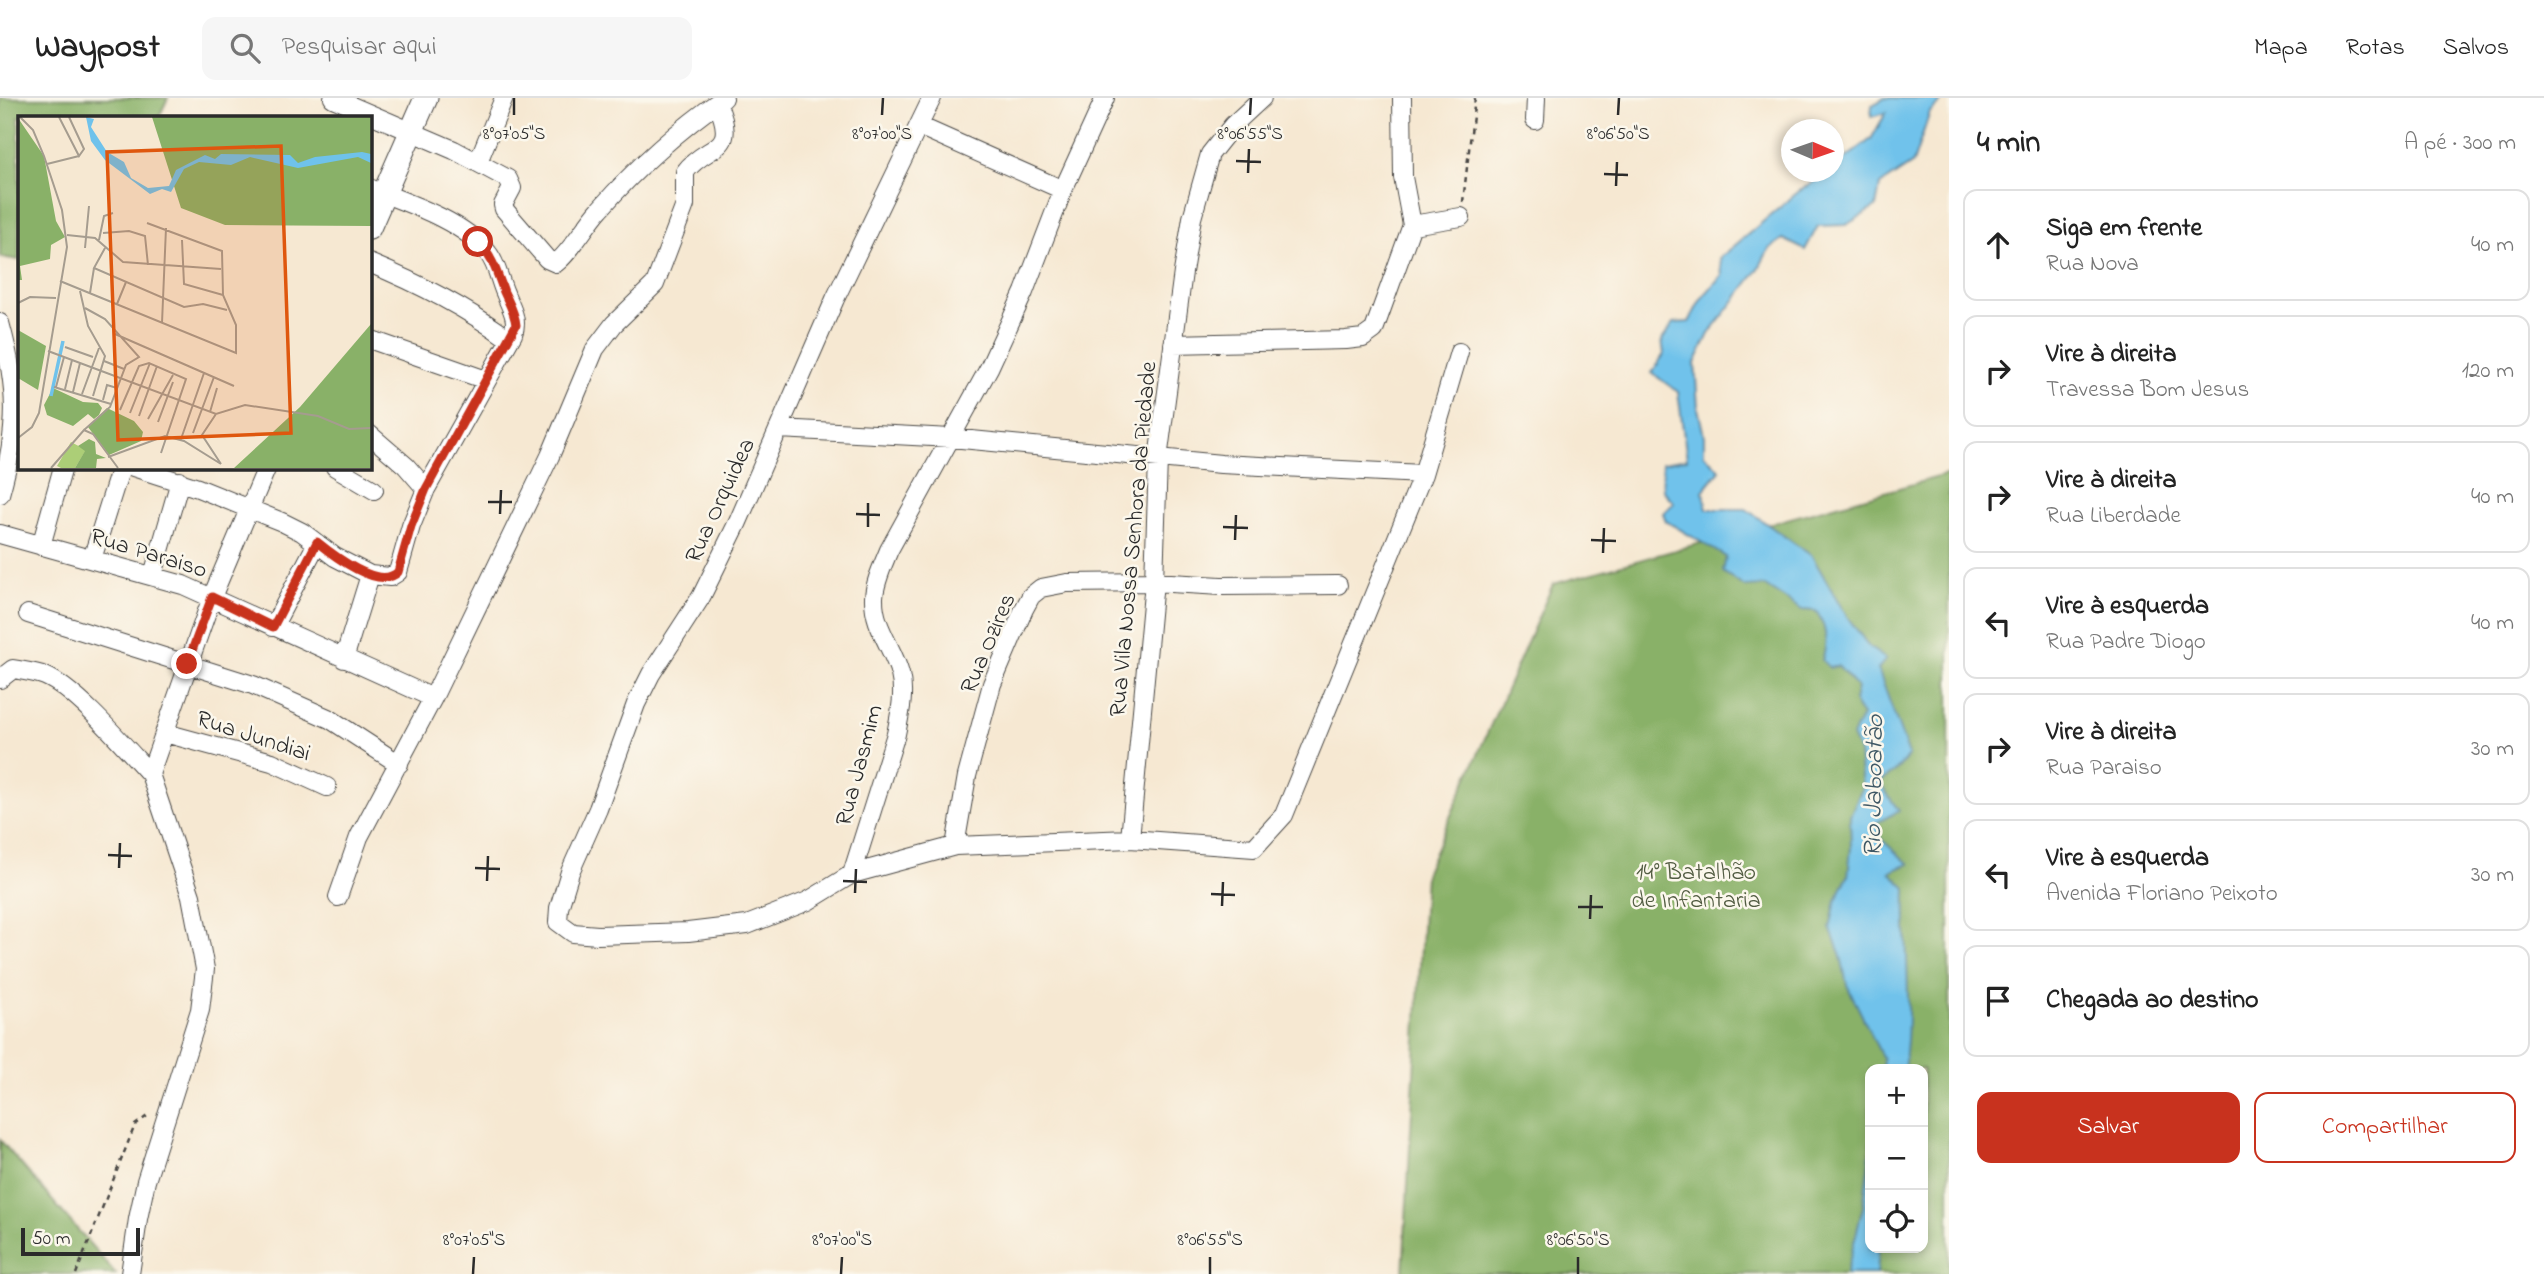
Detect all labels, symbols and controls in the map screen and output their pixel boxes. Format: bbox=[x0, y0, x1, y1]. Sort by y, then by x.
search box bbox=[202, 17, 692, 80]
text: Waypost bbox=[35, 24, 160, 72]
icon: search bbox=[226, 29, 264, 67]
text: Pesquisar aqui bbox=[282, 29, 437, 67]
text: Mapa bbox=[2254, 31, 2308, 66]
text: Rotas bbox=[2346, 31, 2405, 66]
text: Salvos bbox=[2443, 31, 2509, 66]
inset map bbox=[18, 116, 371, 469]
north arrow bbox=[1781, 119, 1844, 182]
text: 8°07'05"S bbox=[483, 122, 545, 148]
text: 8°07'00"S bbox=[852, 122, 912, 148]
text: 8°06'55"S bbox=[1217, 122, 1283, 148]
text: 8°06'50"S bbox=[1587, 122, 1650, 148]
text: 4 min bbox=[1977, 122, 2040, 166]
text: A pé · 300 m bbox=[2404, 127, 2516, 160]
text: Siga em frente bbox=[2046, 210, 2202, 248]
route start bbox=[462, 226, 493, 257]
icon: ahead bbox=[1979, 226, 2017, 264]
text: 40 m bbox=[2471, 229, 2514, 262]
text: Rua Nova bbox=[2046, 248, 2139, 281]
text: Vire à direita bbox=[2046, 336, 2177, 374]
icon: right bbox=[1979, 352, 2017, 390]
text: 120 m bbox=[2462, 355, 2514, 388]
street label: Rua Vila Nossa Senhora da Piedade bbox=[1102, 360, 1167, 718]
text: Travessa Bom Jesus bbox=[2046, 374, 2249, 407]
street label: Rua Orquidea bbox=[677, 433, 765, 569]
text: Vire à direita bbox=[2046, 462, 2177, 500]
icon: right bbox=[1979, 478, 2017, 516]
text: 40 m bbox=[2471, 481, 2514, 514]
text: Rua Liberdade bbox=[2046, 500, 2181, 533]
street label: Rua Paraiso bbox=[85, 520, 211, 589]
street label: Rua Ozires bbox=[952, 588, 1026, 700]
text: Vire à esquerda bbox=[2046, 588, 2209, 626]
icon: left bbox=[1979, 604, 2017, 642]
text: 40 m bbox=[2471, 607, 2514, 640]
text: Rua Padre Diogo bbox=[2046, 626, 2206, 659]
route end bbox=[171, 648, 202, 679]
street label: Rua Jasmim bbox=[827, 701, 893, 830]
street label: Rua Jundiai bbox=[192, 702, 315, 772]
water label: Rio Jaboatão bbox=[1855, 713, 1895, 858]
text: Vire à direita bbox=[2046, 714, 2177, 752]
icon: right bbox=[1979, 730, 2017, 768]
text: 30 m bbox=[2471, 733, 2514, 766]
text: Rua Paraiso bbox=[2046, 752, 2162, 785]
text: Vire à esquerda bbox=[2046, 840, 2209, 878]
park label: 14° Batalhão de Infantaria bbox=[1631, 856, 1761, 919]
icon: left bbox=[1979, 856, 2017, 894]
text: 30 m bbox=[2471, 859, 2514, 892]
text: Avenida Floriano Peixoto bbox=[2046, 878, 2278, 911]
icon: arrive bbox=[1979, 982, 2017, 1020]
text: Chegada ao destino bbox=[2046, 982, 2258, 1020]
map controls bbox=[1865, 1064, 1928, 1253]
button: + bbox=[1865, 1064, 1928, 1127]
button: Salvar bbox=[1977, 1092, 2240, 1163]
button: Compartilhar bbox=[2254, 1092, 2516, 1163]
button: − bbox=[1865, 1127, 1928, 1190]
button: locate bbox=[1865, 1190, 1928, 1253]
scale bar bbox=[21, 1225, 140, 1257]
text: 50 m bbox=[32, 1226, 71, 1253]
text: 8°07'05"S bbox=[443, 1228, 505, 1254]
text: 8°07'00"S bbox=[812, 1228, 872, 1254]
text: 8°06'55"S bbox=[1177, 1228, 1243, 1254]
text: 8°06'50"S bbox=[1547, 1228, 1610, 1254]

